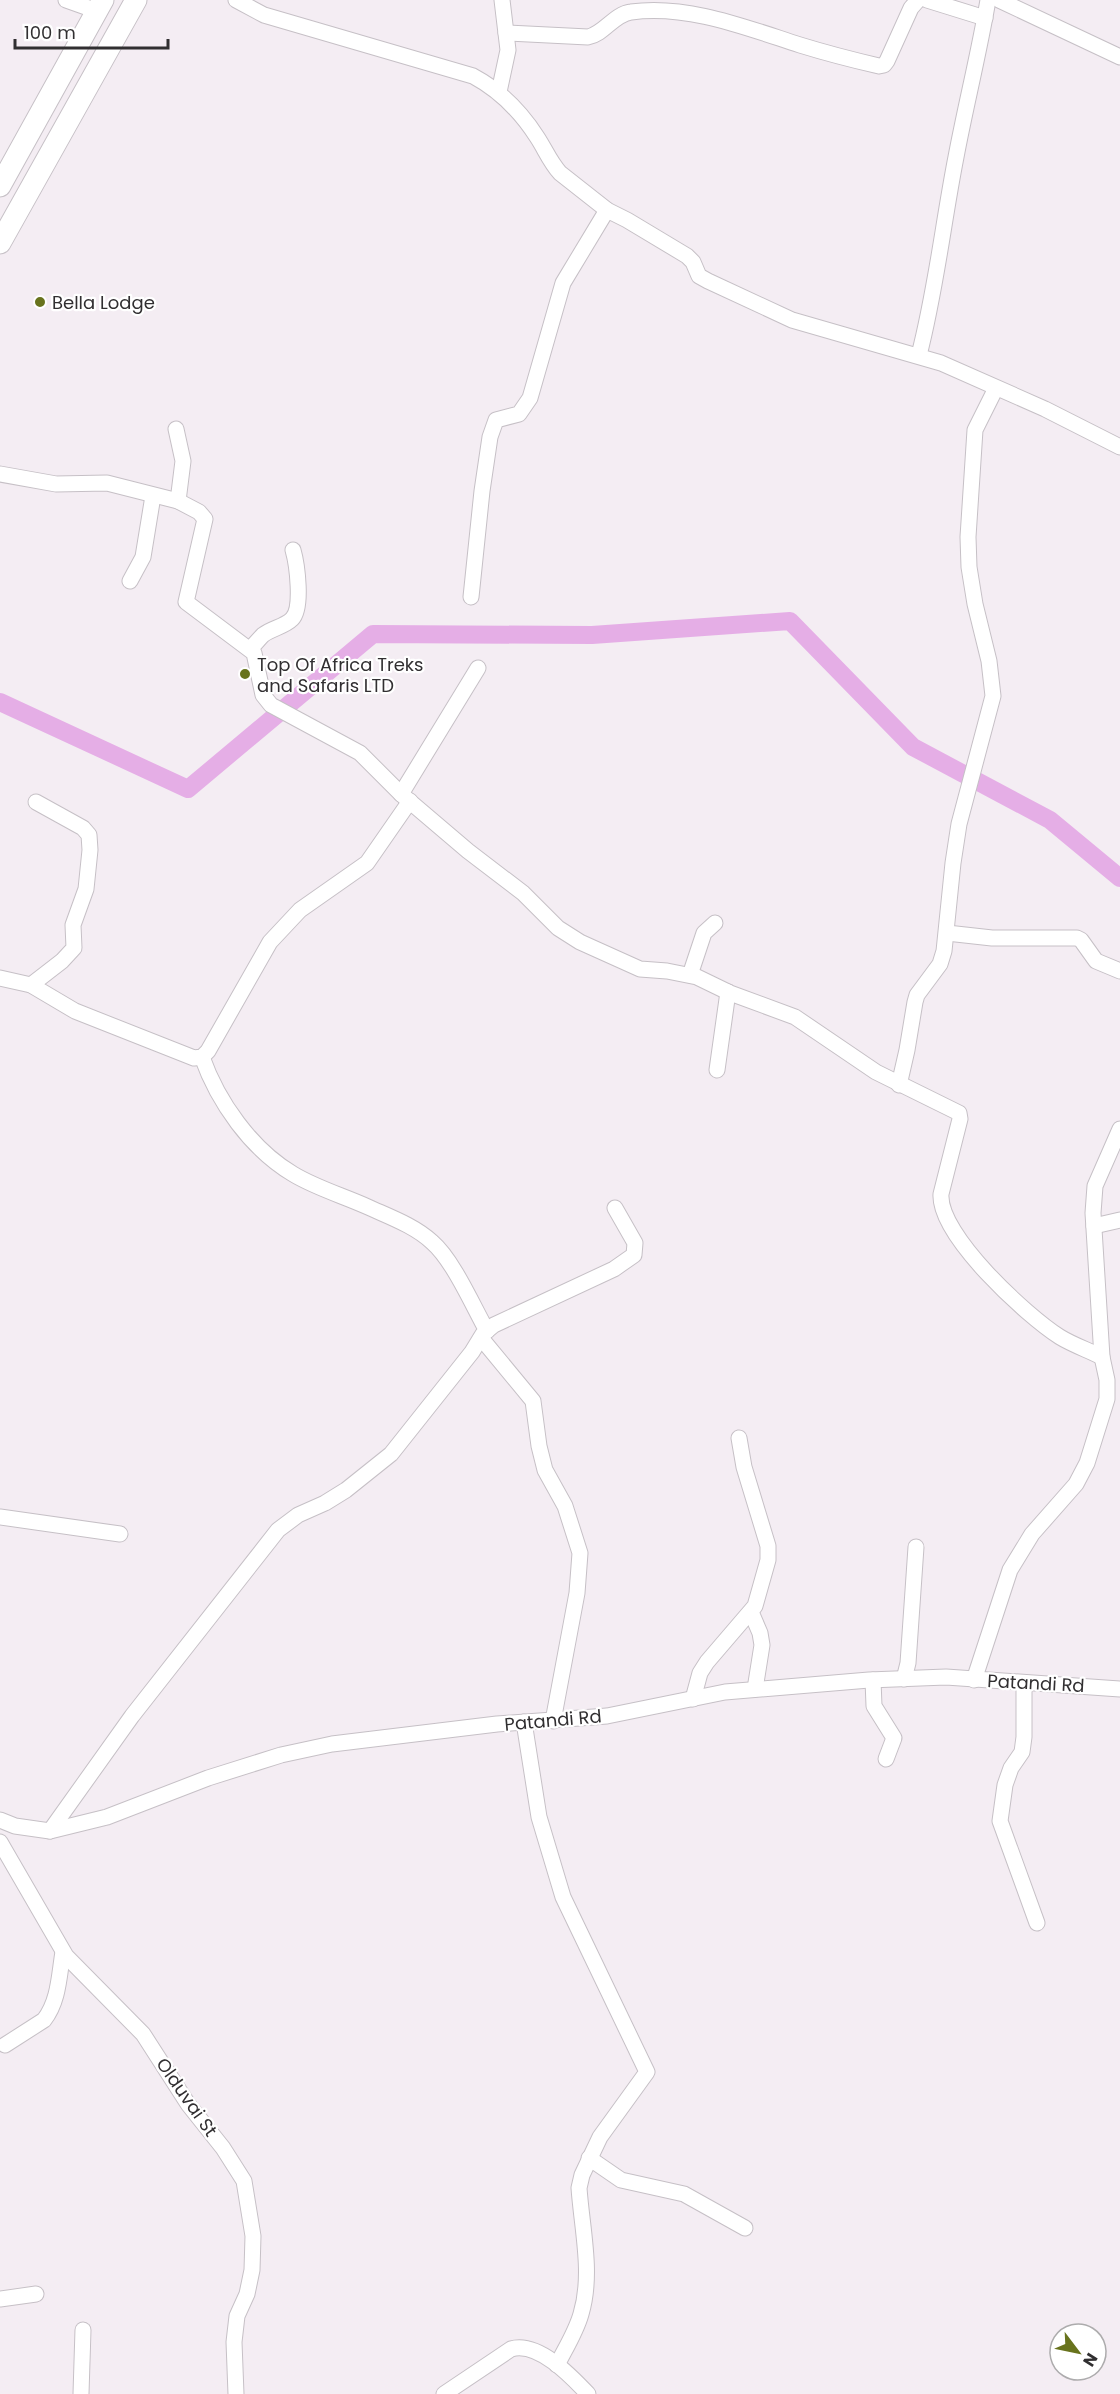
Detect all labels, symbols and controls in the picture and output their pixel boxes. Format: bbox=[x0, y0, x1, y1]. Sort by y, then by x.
scale bar bbox=[15, 12, 168, 50]
text: 100 m bbox=[24, 20, 76, 45]
place label: Bella Lodge bbox=[52, 290, 155, 315]
marker: Bella Lodge bbox=[33, 295, 47, 309]
place label: Top Of Africa Treks and Safaris LTD bbox=[257, 652, 423, 698]
marker: Top Of Africa Treks and Safaris LTD bbox=[238, 667, 252, 681]
street label: Patandi Rd bbox=[987, 1668, 1085, 1698]
street label: Patandi Rd bbox=[503, 1703, 603, 1737]
street label: Olduvai St bbox=[151, 2053, 223, 2141]
north arrow bbox=[1048, 2322, 1108, 2382]
text: N bbox=[1077, 2348, 1103, 2371]

